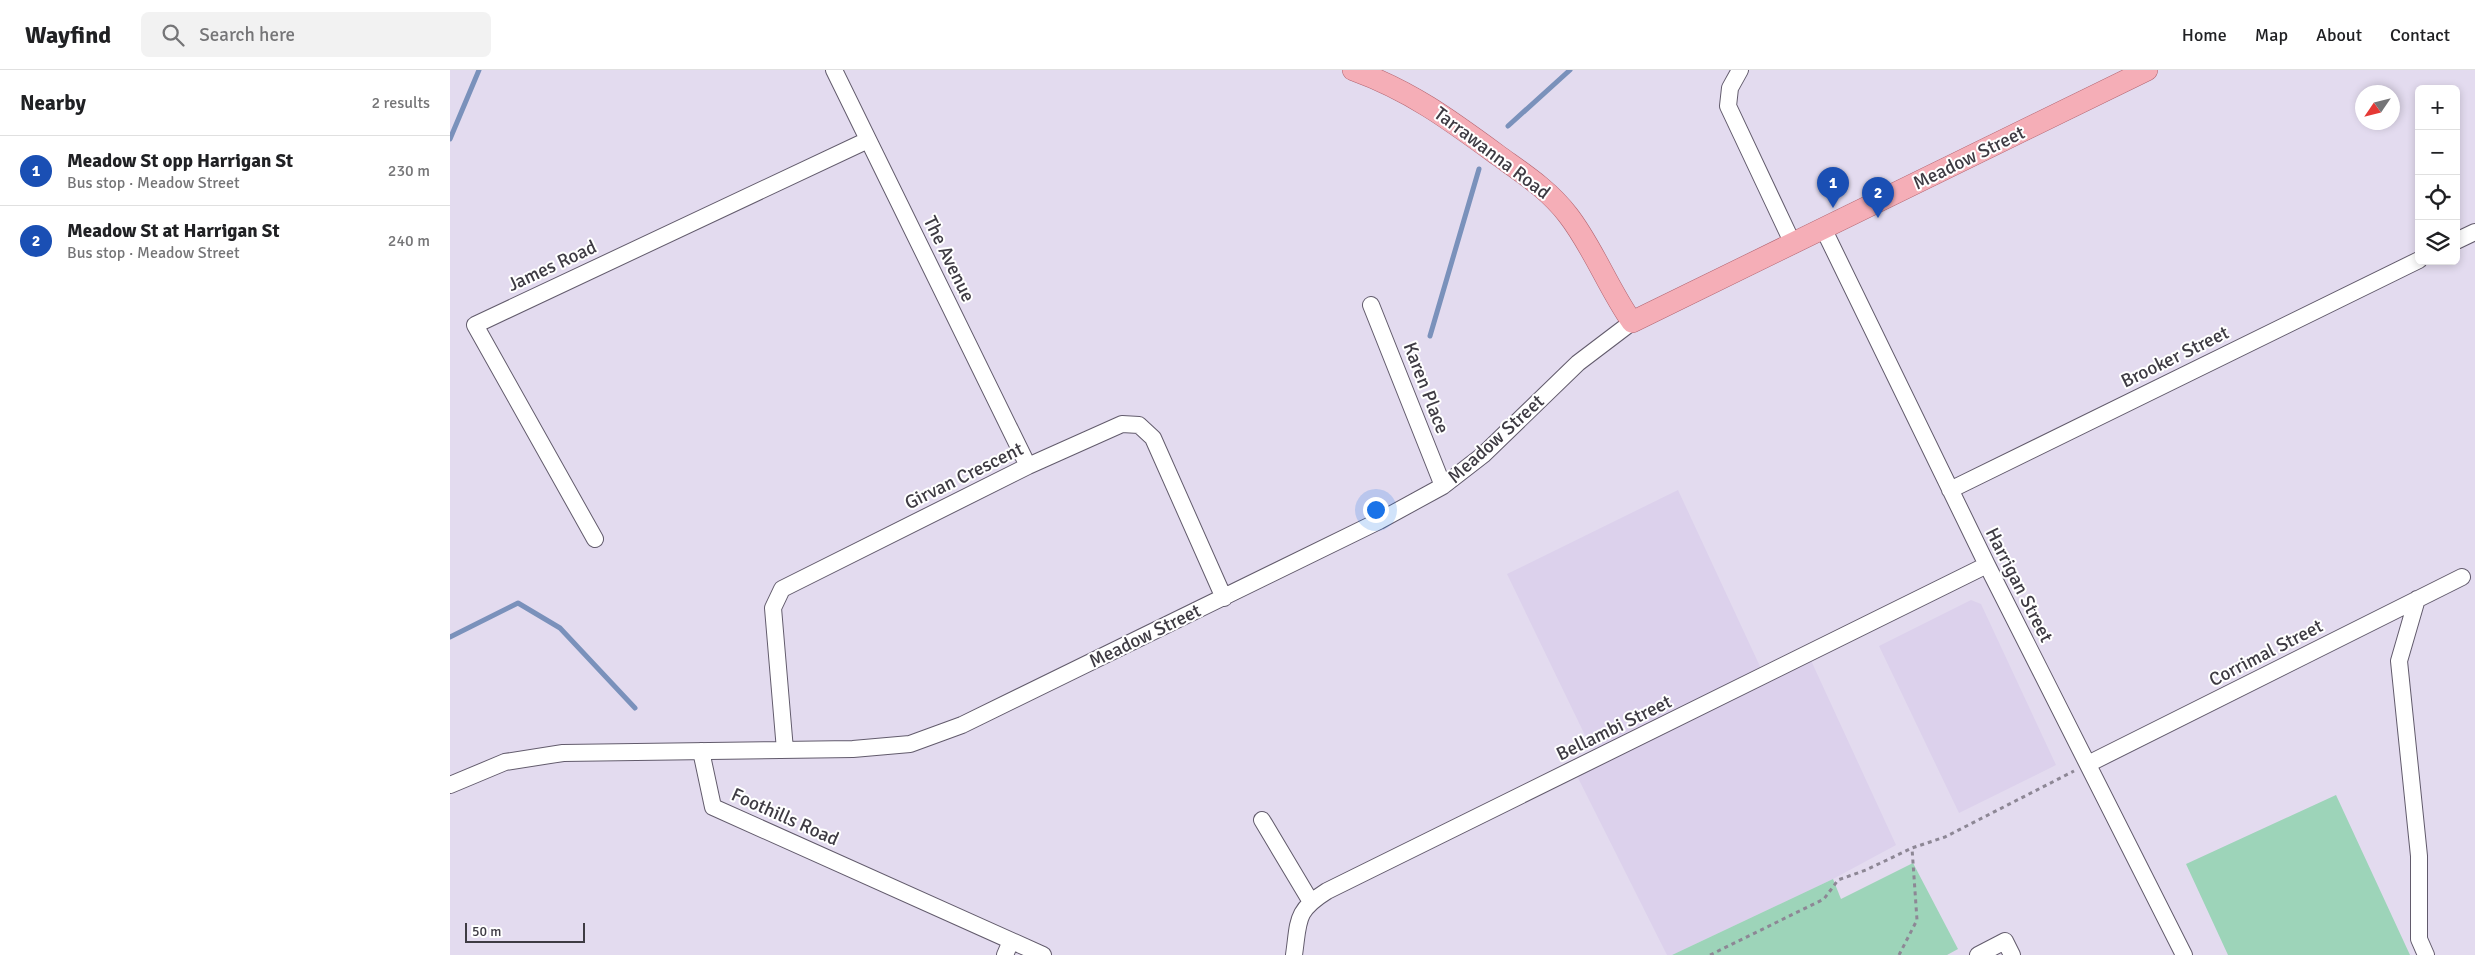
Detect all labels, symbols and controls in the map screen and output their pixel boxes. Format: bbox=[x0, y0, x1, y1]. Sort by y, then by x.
search box bbox=[141, 12, 491, 57]
text: Wayfind bbox=[25, 20, 111, 50]
icon: search bbox=[159, 21, 187, 49]
text: Search here bbox=[199, 23, 295, 47]
text: Home bbox=[2182, 24, 2227, 46]
text: Map bbox=[2255, 24, 2288, 46]
text: About bbox=[2316, 24, 2362, 46]
text: Contact bbox=[2390, 24, 2450, 46]
north arrow bbox=[2355, 85, 2400, 130]
map controls bbox=[2415, 85, 2460, 265]
button: + bbox=[2415, 85, 2460, 130]
text: Nearby bbox=[20, 90, 86, 116]
text: 2 results bbox=[371, 93, 430, 113]
street label: Tarrawanna Road bbox=[1429, 102, 1555, 204]
street label: Meadow Street bbox=[1909, 120, 2029, 195]
button: − bbox=[2415, 130, 2460, 175]
text: Meadow St opp Harrigan St bbox=[67, 149, 293, 173]
text: 1 bbox=[32, 161, 40, 181]
text: 230 m bbox=[388, 161, 430, 181]
pin: 1 bbox=[1817, 167, 1849, 208]
text: Bus stop · Meadow Street bbox=[67, 173, 240, 193]
button: locate bbox=[2415, 175, 2460, 220]
pin: 2 bbox=[1862, 177, 1894, 218]
street label: The Avenue bbox=[918, 212, 980, 306]
text: Meadow St at Harrigan St bbox=[67, 219, 280, 243]
button: layers bbox=[2415, 220, 2460, 265]
text: 2 bbox=[32, 231, 40, 251]
text: 240 m bbox=[388, 231, 430, 251]
street label: James Road bbox=[504, 235, 600, 297]
text: Bus stop · Meadow Street bbox=[67, 243, 240, 263]
street label: Brooker Street bbox=[2117, 320, 2233, 393]
street label: Karen Place bbox=[1398, 339, 1454, 437]
street label: Meadow Street bbox=[1443, 389, 1549, 489]
street label: Girvan Crescent bbox=[901, 437, 1028, 515]
your location bbox=[1363, 497, 1389, 523]
street label: Harrigan Street bbox=[1980, 524, 2058, 647]
street label: Meadow Street bbox=[1085, 598, 1205, 673]
street label: Corrimal Street bbox=[2205, 614, 2327, 692]
street label: Bellambi Street bbox=[1552, 690, 1676, 766]
street label: Foothills Road bbox=[727, 783, 843, 851]
scale bar bbox=[465, 920, 585, 943]
text: 50 m bbox=[472, 923, 501, 940]

